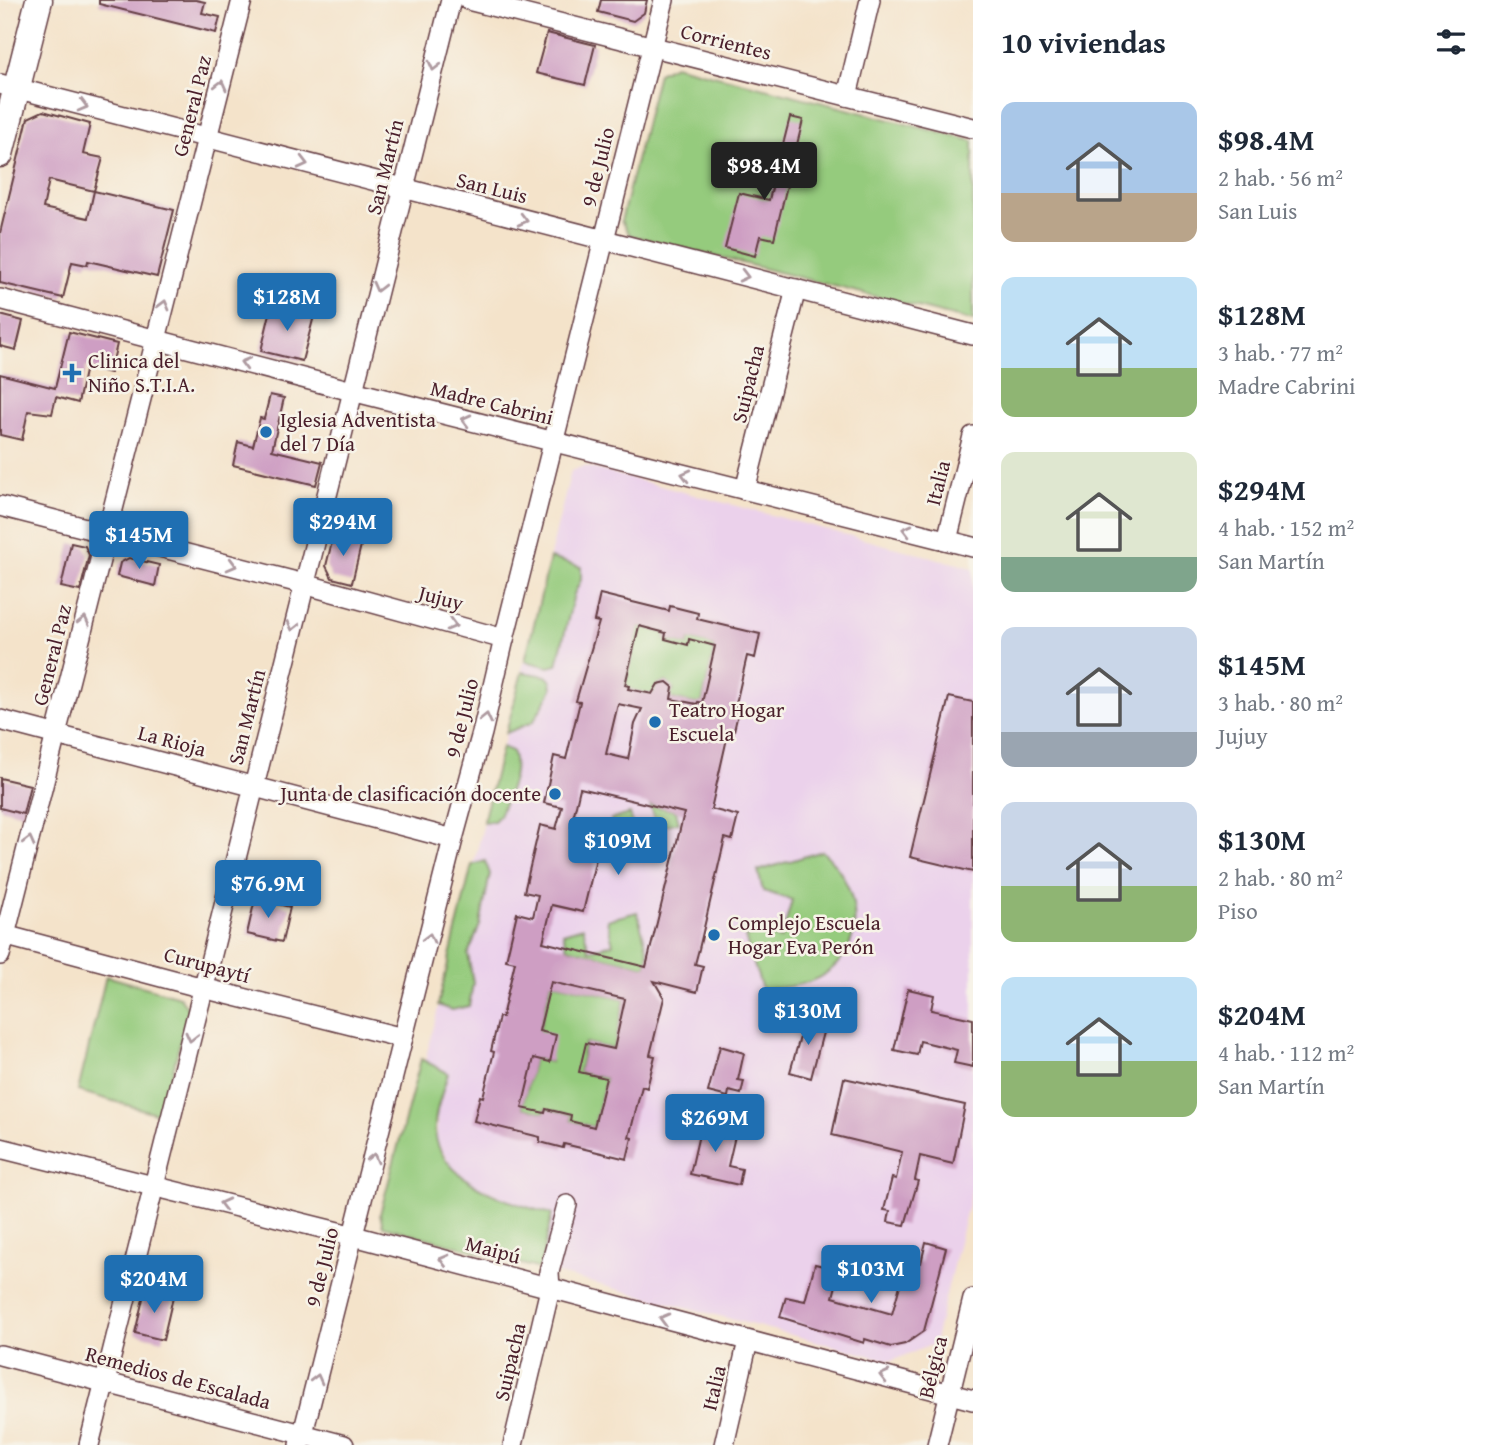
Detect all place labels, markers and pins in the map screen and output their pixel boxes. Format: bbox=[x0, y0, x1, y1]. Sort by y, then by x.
pin: $98.4M bbox=[707, 142, 821, 202]
pin: $128M bbox=[238, 274, 336, 333]
place label: Clinica del Niño S.T.I.A. bbox=[88, 345, 195, 400]
marker: Clinica del Niño S.T.I.A. bbox=[62, 363, 82, 383]
place label: Iglesia Adventista del 7 Día bbox=[280, 404, 436, 459]
marker: Iglesia Adventista del 7 Día bbox=[258, 424, 274, 440]
pin: $294M bbox=[294, 498, 392, 558]
pin: $145M bbox=[90, 512, 188, 571]
place label: Teatro Hogar Escuela bbox=[669, 694, 785, 749]
marker: Teatro Hogar Escuela bbox=[647, 714, 663, 730]
place label: Junta de clasificación docente bbox=[277, 778, 541, 809]
marker: Junta de clasificación docente bbox=[547, 786, 563, 802]
pin: $109M bbox=[569, 818, 667, 877]
pin: $76.9M bbox=[211, 860, 325, 920]
place label: Complejo Escuela Hogar Eva Perón bbox=[728, 907, 881, 962]
marker: Complejo Escuela Hogar Eva Perón bbox=[706, 927, 722, 943]
pin: $130M bbox=[759, 988, 857, 1047]
pin: $269M bbox=[666, 1094, 764, 1154]
pin: $103M bbox=[822, 1246, 920, 1305]
pin: $204M bbox=[105, 1256, 203, 1315]

